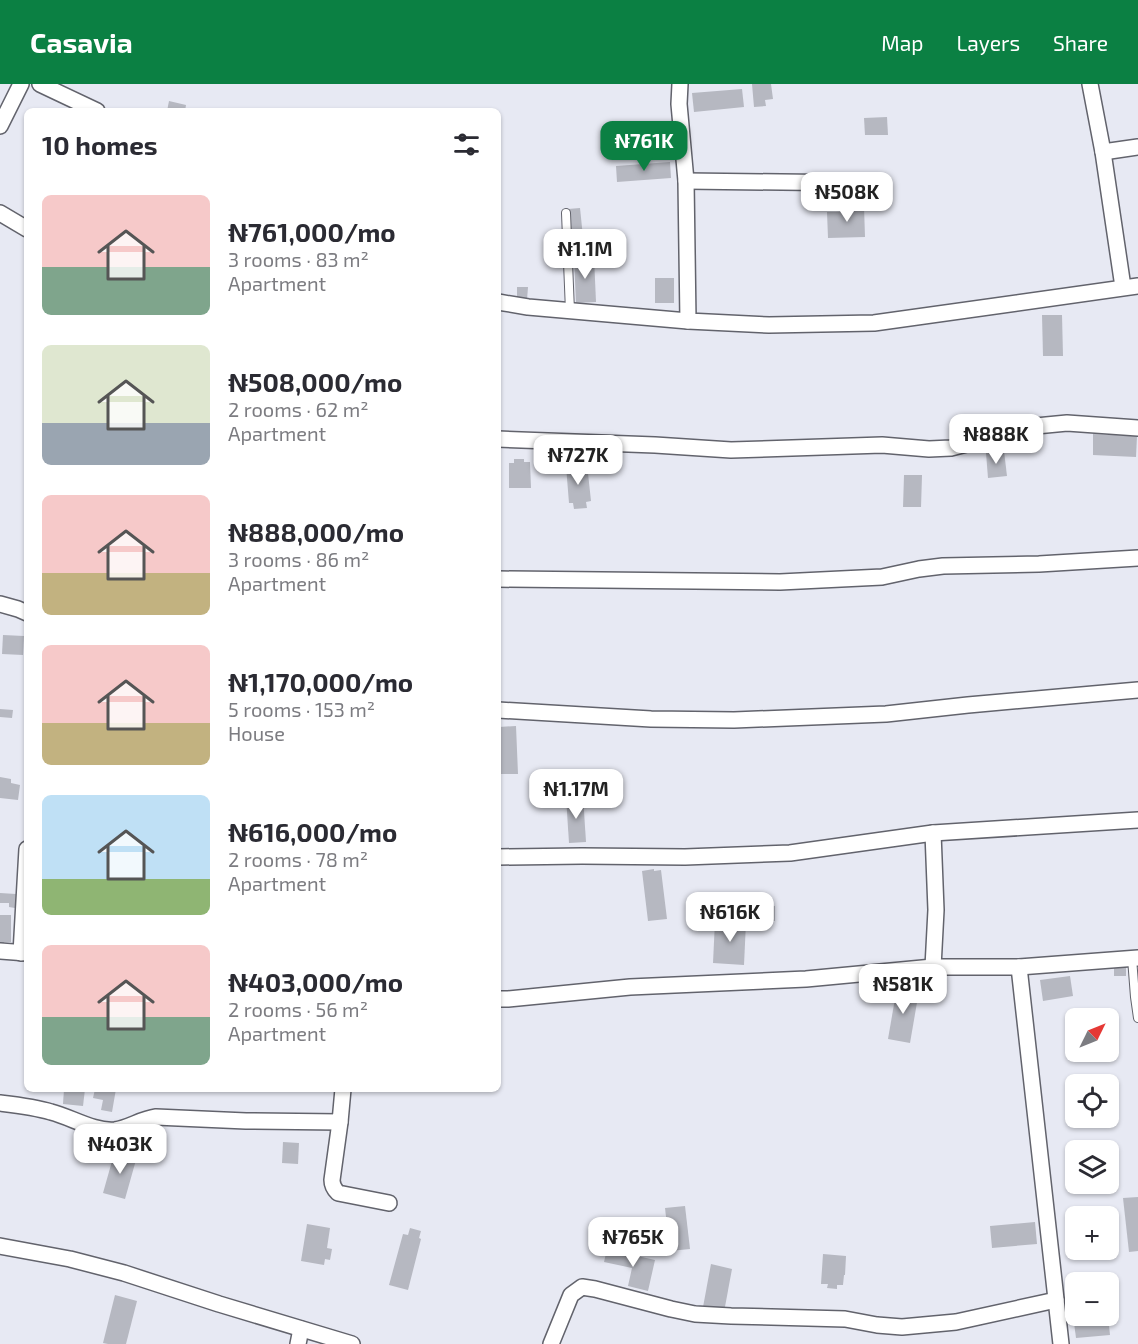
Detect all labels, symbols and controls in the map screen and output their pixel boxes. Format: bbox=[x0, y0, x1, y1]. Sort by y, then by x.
text: Casavia bbox=[30, 25, 133, 59]
text: Map bbox=[881, 30, 923, 55]
text: Layers bbox=[956, 30, 1020, 55]
text: Share bbox=[1053, 30, 1108, 55]
pin: ₦761K bbox=[602, 121, 686, 172]
icon: filters bbox=[450, 128, 483, 161]
text: ₦761K bbox=[614, 128, 674, 152]
text: 10 homes bbox=[42, 129, 158, 160]
pin: ₦508K bbox=[805, 172, 889, 223]
text: ₦508K bbox=[815, 179, 879, 203]
text: ₦761,000/mo bbox=[228, 216, 396, 247]
icon: home bbox=[90, 219, 162, 291]
pin: ₦1.1M bbox=[543, 229, 627, 280]
text: ₦1.1M bbox=[557, 236, 613, 260]
text: 3 rooms · 83 m² bbox=[228, 247, 369, 271]
text: Apartment bbox=[228, 271, 326, 295]
text: ₦508,000/mo bbox=[228, 366, 402, 397]
icon: home bbox=[90, 369, 162, 441]
text: 2 rooms · 62 m² bbox=[228, 397, 368, 421]
pin: ₦888K bbox=[954, 414, 1038, 465]
text: Apartment bbox=[228, 421, 326, 445]
text: ₦888K bbox=[963, 421, 1029, 445]
pin: ₦727K bbox=[536, 435, 620, 486]
text: ₦727K bbox=[548, 442, 608, 466]
text: ₦888,000/mo bbox=[228, 516, 404, 547]
icon: home bbox=[90, 519, 162, 591]
text: 3 rooms · 86 m² bbox=[228, 547, 369, 571]
text: Apartment bbox=[228, 571, 326, 595]
text: ₦1,170,000/mo bbox=[228, 666, 413, 697]
icon: home bbox=[90, 669, 162, 741]
text: 5 rooms · 153 m² bbox=[228, 697, 375, 721]
text: House bbox=[228, 721, 285, 745]
pin: ₦1.17M bbox=[527, 769, 625, 820]
text: ₦1.17M bbox=[543, 776, 609, 800]
text: ₦616,000/mo bbox=[228, 816, 397, 847]
icon: home bbox=[90, 819, 162, 891]
text: 2 rooms · 78 m² bbox=[228, 847, 368, 871]
text: Apartment bbox=[228, 871, 326, 895]
pin: ₦616K bbox=[688, 892, 772, 943]
text: ₦616K bbox=[700, 899, 760, 923]
pin: ₦581K bbox=[861, 964, 945, 1015]
text: ₦403,000/mo bbox=[228, 966, 403, 997]
icon: home bbox=[90, 969, 162, 1041]
text: ₦581K bbox=[873, 971, 933, 995]
text: 2 rooms · 56 m² bbox=[228, 997, 368, 1021]
north arrow bbox=[1065, 1008, 1119, 1062]
map controls bbox=[1065, 1008, 1119, 1326]
text: Apartment bbox=[228, 1021, 326, 1045]
button: locate bbox=[1065, 1074, 1119, 1128]
pin: ₦403K bbox=[78, 1124, 162, 1175]
text: ₦403K bbox=[88, 1131, 152, 1155]
button: layers bbox=[1065, 1140, 1119, 1194]
button: + bbox=[1065, 1206, 1119, 1260]
pin: ₦765K bbox=[591, 1217, 675, 1268]
text: ₦765K bbox=[602, 1224, 664, 1248]
button: − bbox=[1065, 1272, 1119, 1326]

